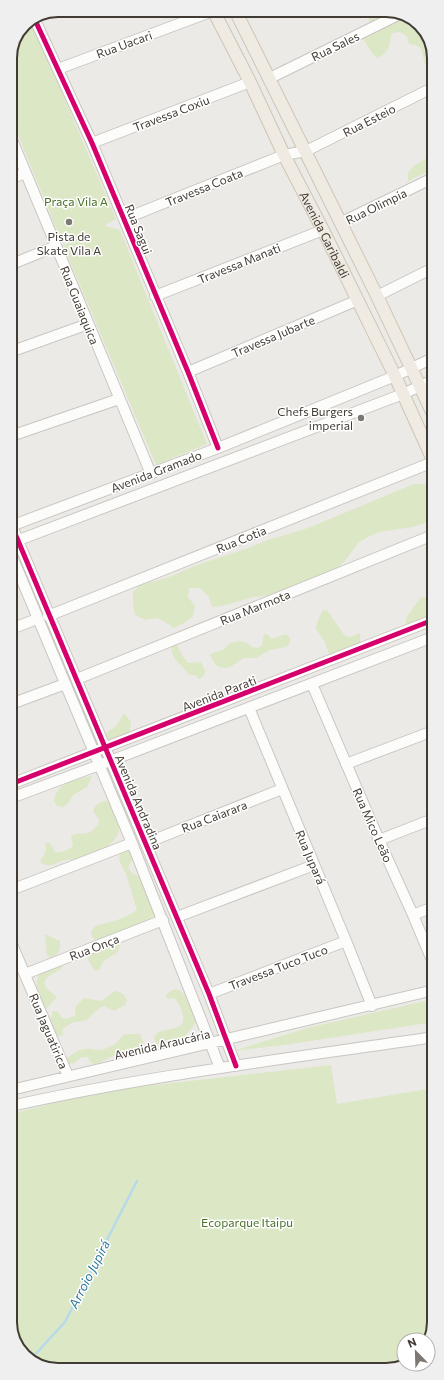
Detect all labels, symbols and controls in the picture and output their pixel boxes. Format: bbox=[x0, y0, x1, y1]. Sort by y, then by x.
street label: Rua Uacari bbox=[94, 27, 154, 61]
street label: Rua Sales bbox=[309, 28, 361, 64]
street label: Travessa Coxiu bbox=[131, 92, 211, 134]
street label: Rua Esteio bbox=[340, 101, 398, 139]
street label: Travessa Coata bbox=[163, 165, 245, 209]
street label: Rua Olimpia bbox=[343, 185, 409, 227]
street label: Avenida Garibaldi bbox=[297, 189, 353, 280]
park label: Praça Vila A bbox=[44, 194, 108, 208]
street label: Rua Sagui bbox=[123, 202, 155, 256]
marker: Pista de Skate Vila A bbox=[64, 217, 74, 227]
place label: Pista de Skate Vila A bbox=[37, 229, 101, 257]
street label: Travessa Manati bbox=[196, 240, 282, 286]
street label: Rua Guaiaquica bbox=[58, 264, 102, 346]
street label: Travessa Jubarte bbox=[229, 312, 317, 361]
place label: Chefs Burgers imperial bbox=[277, 404, 353, 432]
marker: Chefs Burgers imperial bbox=[356, 413, 366, 423]
street label: Avenida Gramado bbox=[109, 447, 203, 495]
street label: Rua Cotia bbox=[214, 523, 268, 555]
street label: Rua Marmota bbox=[218, 587, 292, 627]
street label: Avenida Parati bbox=[180, 672, 258, 714]
street label: Avenida Andradina bbox=[113, 752, 165, 852]
street label: Rua Mico Leão bbox=[350, 786, 396, 864]
street label: Rua Caiarara bbox=[179, 797, 249, 835]
street label: Rua Jupará bbox=[292, 828, 329, 887]
street label: Rua Onça bbox=[67, 931, 121, 963]
street label: Travessa Tuco Tuco bbox=[227, 942, 329, 992]
street label: Rua Jaguatirica bbox=[26, 991, 71, 1071]
street label: Avenida Araucária bbox=[113, 1026, 211, 1062]
park label: Ecoparque Itaipu bbox=[201, 1215, 293, 1229]
water label: Arroio Jupirá bbox=[65, 1237, 113, 1312]
north arrow bbox=[396, 1332, 436, 1372]
text: N bbox=[406, 1335, 418, 1350]

